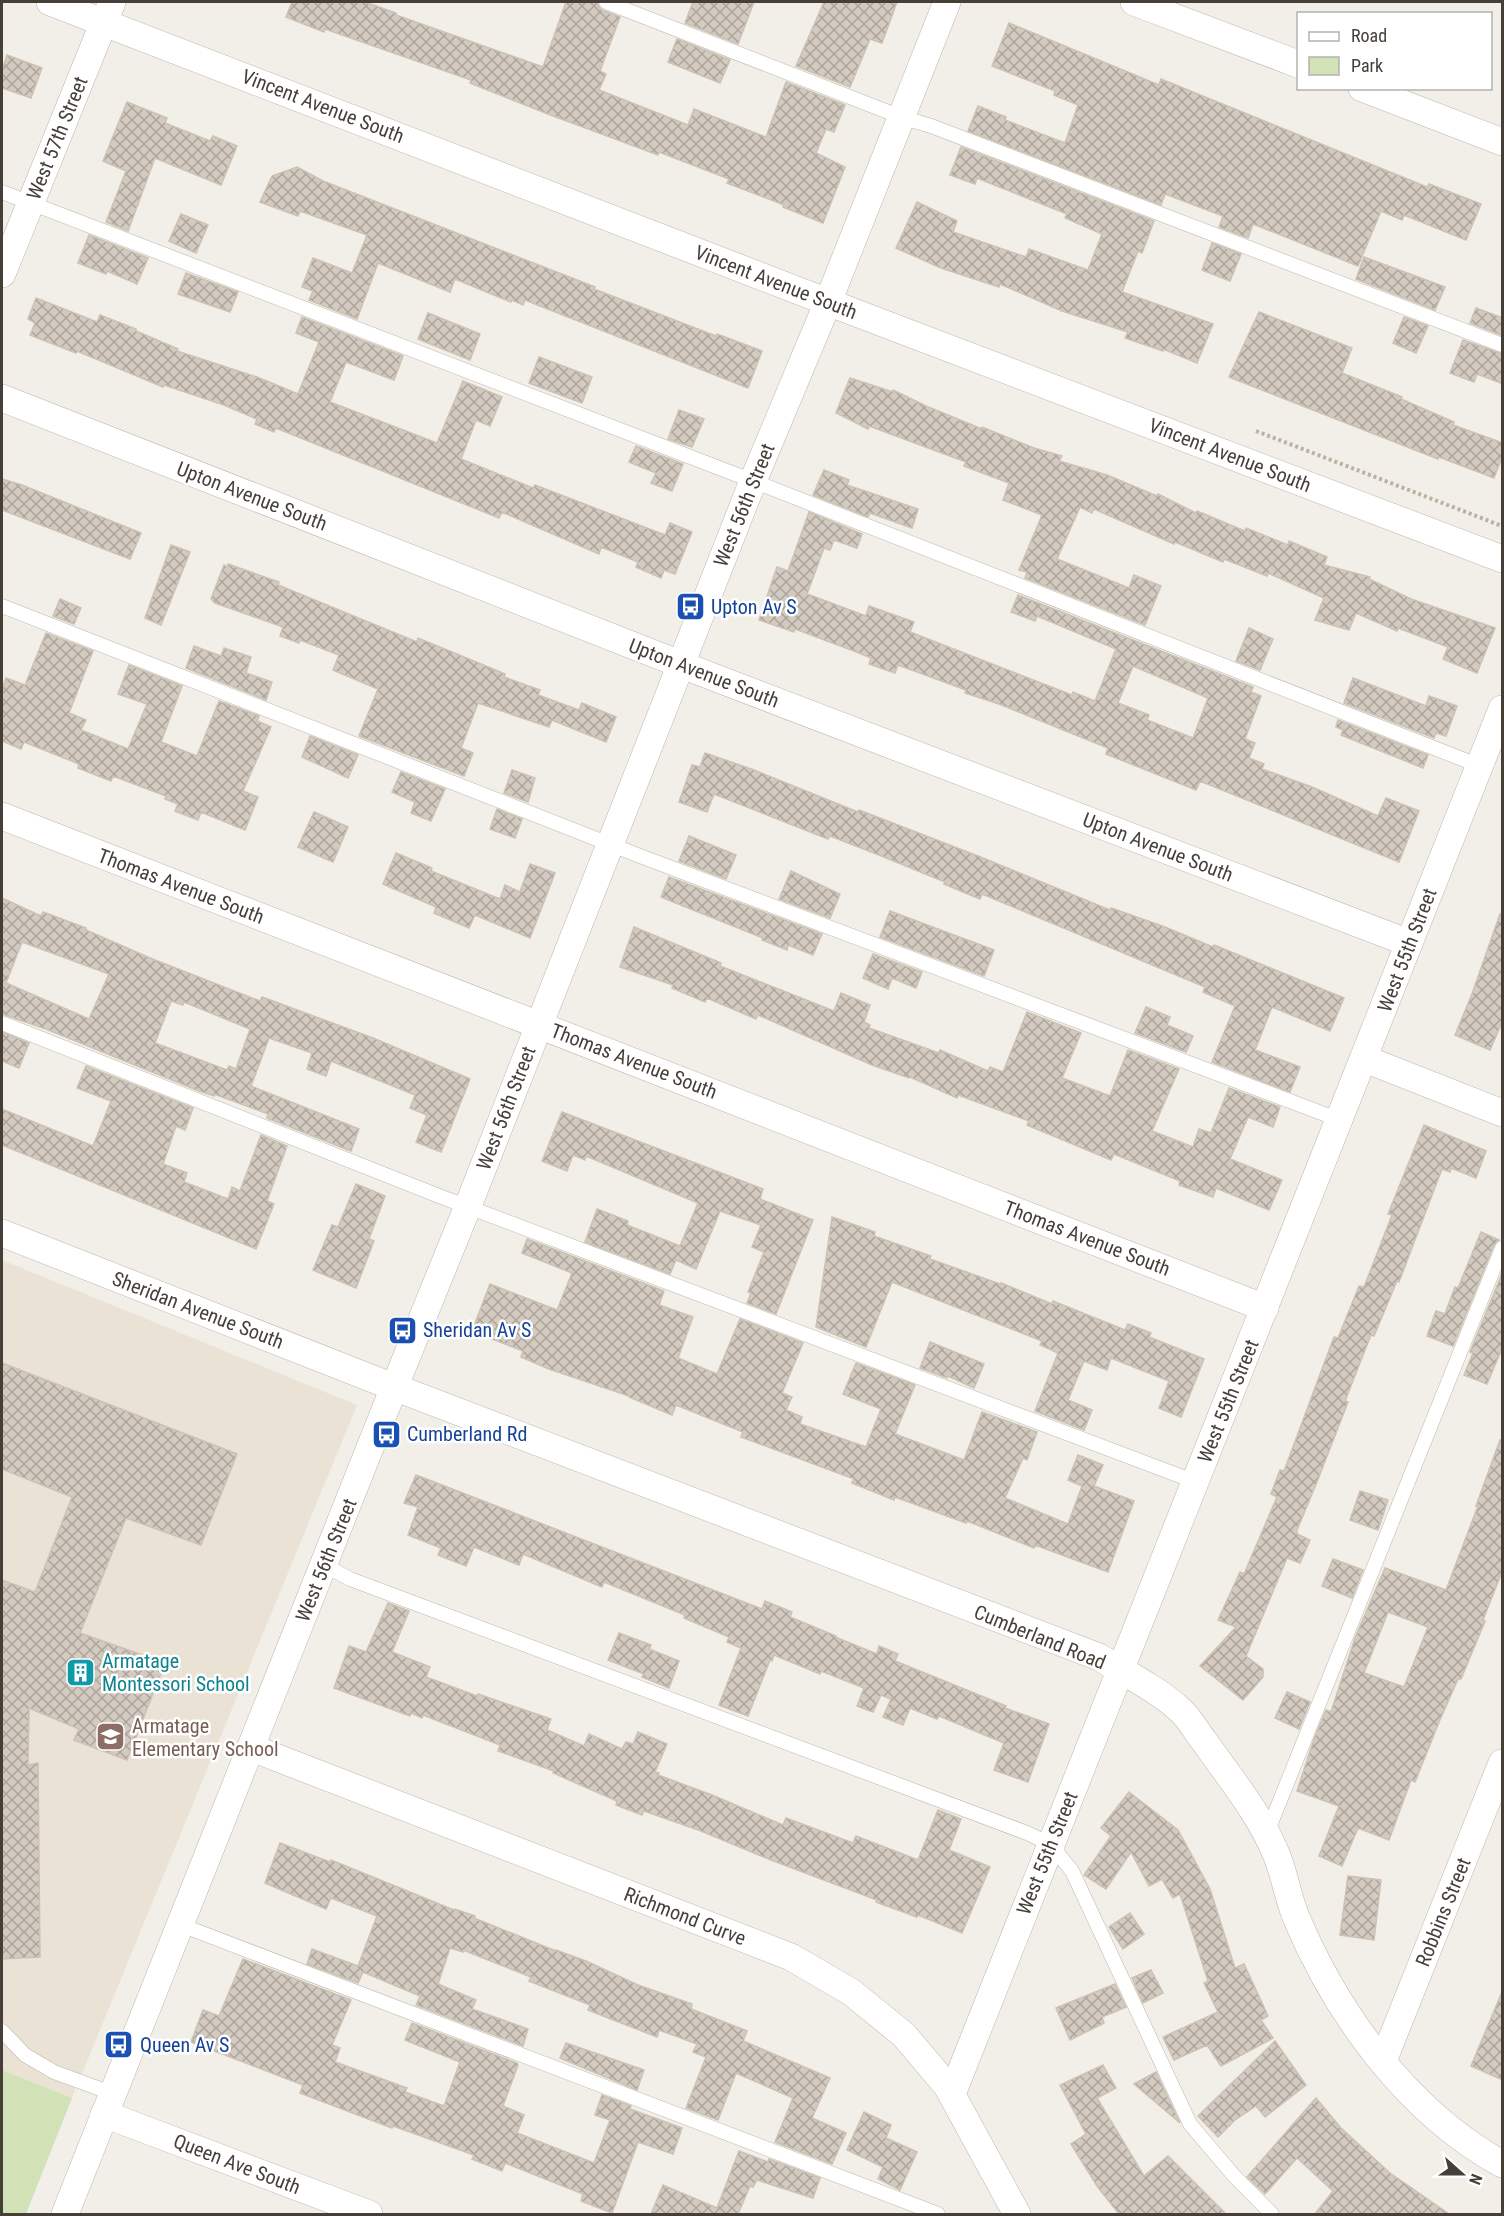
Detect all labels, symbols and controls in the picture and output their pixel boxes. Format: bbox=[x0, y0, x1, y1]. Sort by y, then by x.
legend bbox=[1297, 12, 1492, 90]
text: Road bbox=[1351, 25, 1387, 46]
text: Park bbox=[1351, 55, 1383, 76]
street label: Vincent Avenue South bbox=[238, 64, 408, 148]
street label: West 57th Street bbox=[21, 73, 93, 203]
street label: Vincent Avenue South bbox=[691, 240, 861, 324]
street label: Vincent Avenue South bbox=[1145, 413, 1315, 497]
street label: West 56th Street bbox=[708, 440, 780, 570]
street label: Upton Avenue South bbox=[173, 456, 331, 536]
bus stop icon: Upton Av S bbox=[674, 591, 706, 623]
place label: Upton Av S bbox=[711, 595, 797, 619]
street label: Upton Avenue South bbox=[625, 633, 783, 713]
street label: Upton Avenue South bbox=[1079, 807, 1237, 887]
street label: Thomas Avenue South bbox=[94, 843, 268, 929]
street label: West 55th Street bbox=[1372, 885, 1442, 1015]
street label: Thomas Avenue South bbox=[547, 1018, 721, 1104]
street label: West 56th Street bbox=[471, 1043, 541, 1173]
street label: Thomas Avenue South bbox=[1000, 1195, 1174, 1281]
street label: Sheridan Avenue South bbox=[109, 1266, 287, 1354]
bus stop icon: Sheridan Av S bbox=[386, 1314, 418, 1346]
place label: Sheridan Av S bbox=[423, 1318, 531, 1342]
street label: West 55th Street bbox=[1192, 1336, 1264, 1466]
bus stop icon: Cumberland Rd bbox=[370, 1418, 402, 1450]
place label: Cumberland Rd bbox=[407, 1422, 527, 1446]
street label: West 56th Street bbox=[290, 1495, 362, 1625]
street label: Cumberland Road bbox=[971, 1600, 1109, 1674]
place label: Armatage Montessori School bbox=[102, 1649, 250, 1696]
building icon: Armatage Montessori School bbox=[65, 1657, 97, 1689]
place label: Armatage Elementary School bbox=[132, 1714, 279, 1761]
school or university icon: Armatage Elementary School bbox=[95, 1721, 127, 1753]
street label: West 55th Street bbox=[1011, 1788, 1083, 1918]
street label: Robbins Street bbox=[1410, 1854, 1476, 1970]
street label: Richmond Curve bbox=[621, 1882, 749, 1950]
bus stop icon: Queen Av S bbox=[103, 2029, 135, 2061]
place label: Queen Av S bbox=[140, 2033, 229, 2057]
street label: Queen Ave South bbox=[170, 2129, 304, 2199]
north arrow bbox=[1432, 2144, 1492, 2204]
text: N bbox=[1465, 2171, 1486, 2187]

